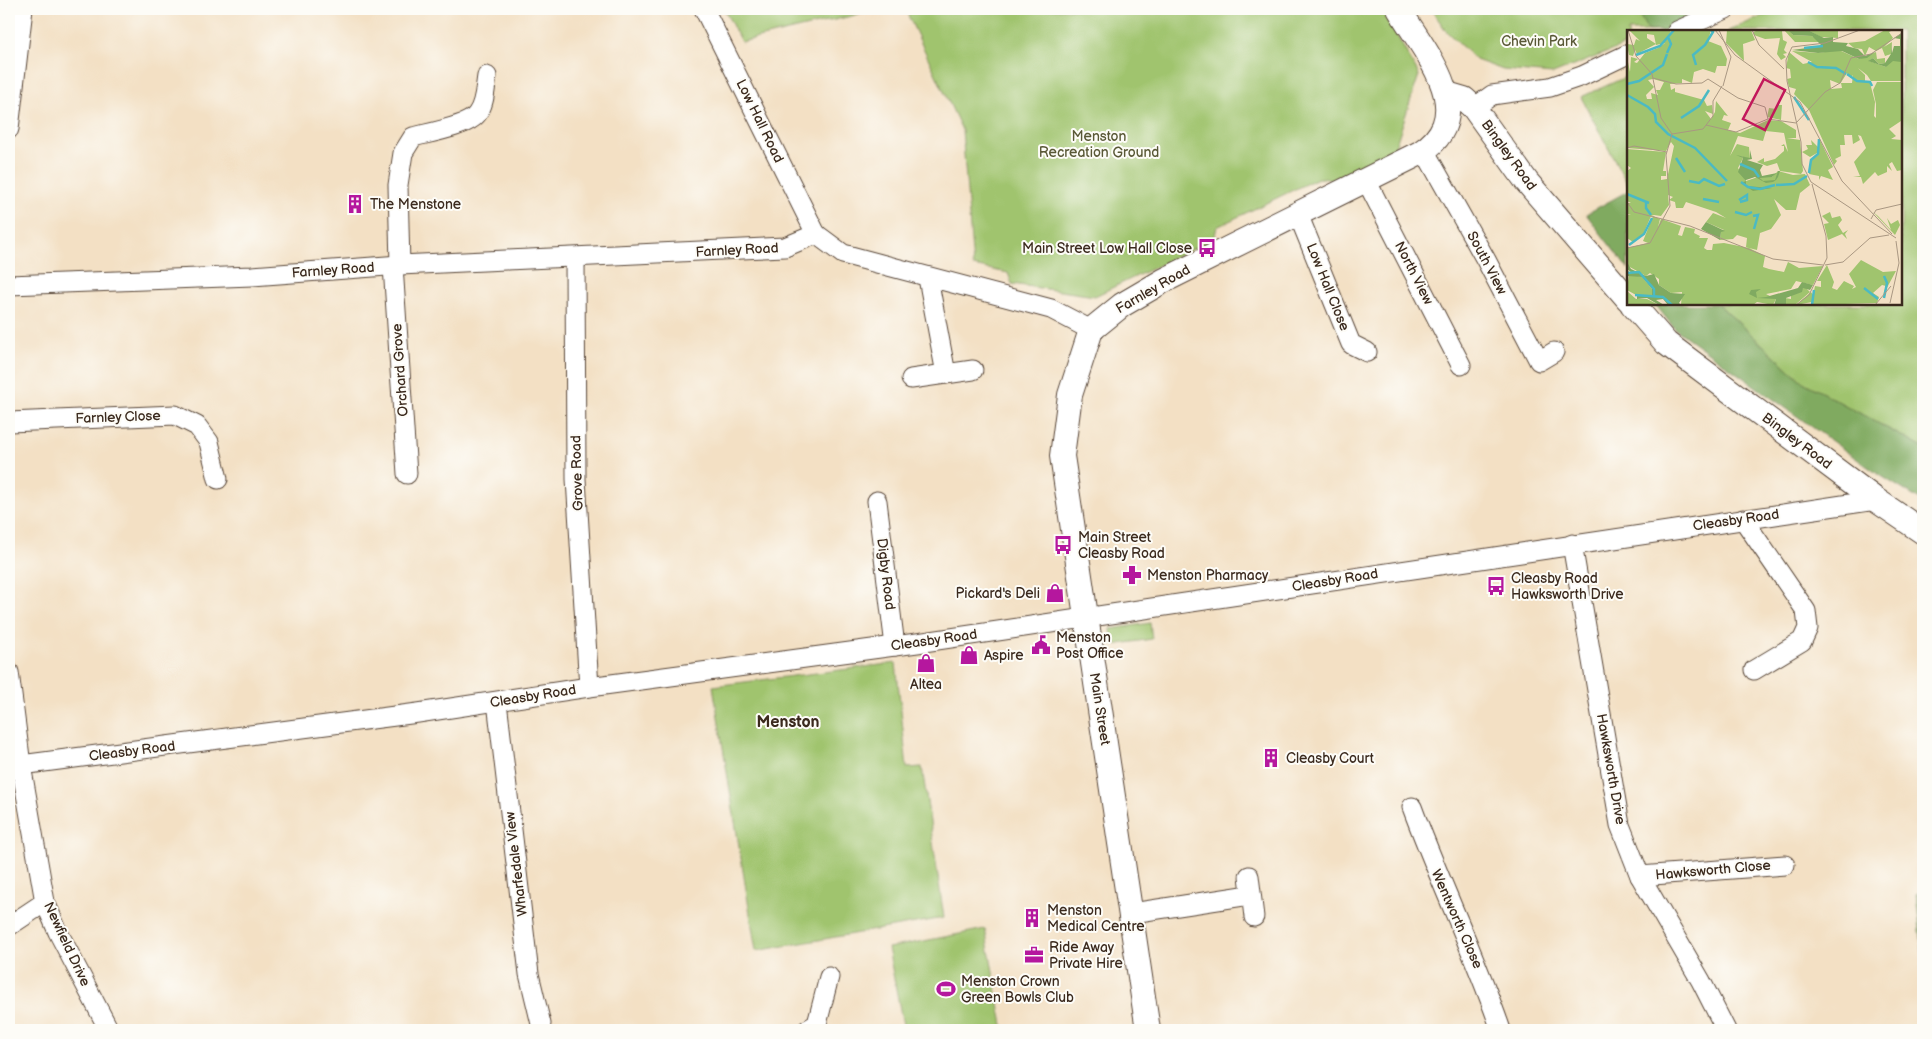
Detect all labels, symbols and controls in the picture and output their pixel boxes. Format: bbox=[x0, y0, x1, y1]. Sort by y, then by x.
inset map bbox=[1627, 30, 1902, 305]
park label: Chevin Park bbox=[1501, 33, 1577, 50]
street label: Low Hall Road bbox=[732, 77, 788, 165]
street label: Bingley Road bbox=[1478, 116, 1540, 194]
park label: Menston Recreation Ground bbox=[1039, 128, 1159, 161]
building icon: The Menstone bbox=[344, 193, 366, 215]
place label: The Menstone bbox=[370, 196, 461, 213]
street label: South View bbox=[1463, 228, 1511, 298]
bus stop icon: Main Street Low Hall Close bbox=[1196, 237, 1218, 259]
street label: Farnley Road bbox=[695, 239, 779, 261]
street label: North View bbox=[1391, 239, 1437, 308]
place label: Main Street Low Hall Close bbox=[1022, 240, 1192, 257]
street label: Low Hall Close bbox=[1303, 241, 1353, 333]
street label: Farnley Road bbox=[291, 259, 375, 281]
street label: Farnley Road bbox=[1113, 261, 1193, 317]
street label: Orchard Grove bbox=[388, 323, 412, 417]
street label: Farnley Close bbox=[75, 407, 161, 427]
street label: Bingley Road bbox=[1759, 409, 1835, 473]
street label: Grove Road bbox=[567, 435, 587, 511]
street label: Cleasby Road bbox=[1692, 506, 1780, 534]
place label: Main Street Cleasby Road bbox=[1078, 529, 1165, 562]
bus stop icon: Main Street Cleasby Road bbox=[1052, 534, 1074, 556]
street label: Digby Road bbox=[873, 537, 899, 611]
pharmacy icon: Menston Pharmacy bbox=[1121, 564, 1143, 586]
street label: Cleasby Road bbox=[1291, 565, 1379, 595]
place label: Menston Pharmacy bbox=[1147, 567, 1269, 584]
place label: Cleasby Road Hawksworth Drive bbox=[1511, 570, 1623, 603]
bus stop icon: Cleasby Road Hawksworth Drive bbox=[1485, 575, 1507, 597]
shop icon: Pickard's Deli bbox=[1044, 582, 1066, 604]
place label: Pickard's Deli bbox=[956, 585, 1040, 602]
street label: Cleasby Road bbox=[890, 626, 978, 654]
place label: Menston Post Office bbox=[1056, 629, 1124, 662]
public building icon: Menston Post Office bbox=[1030, 634, 1052, 656]
shop icon: Aspire bbox=[958, 644, 980, 666]
place label: Aspire bbox=[984, 647, 1023, 664]
shop icon: Altea bbox=[915, 652, 937, 674]
street label: Main Street bbox=[1086, 672, 1114, 747]
place label: Altea bbox=[910, 676, 942, 693]
street label: Cleasby Road bbox=[489, 681, 577, 711]
street label: Hawksworth Drive bbox=[1593, 712, 1629, 826]
district label: Menston bbox=[757, 713, 820, 732]
street label: Cleasby Road bbox=[88, 737, 176, 765]
building icon: Cleasby Court bbox=[1260, 747, 1282, 769]
place label: Cleasby Court bbox=[1286, 750, 1375, 767]
street label: Wharfedale View bbox=[501, 810, 531, 917]
street label: Hawksworth Close bbox=[1655, 856, 1771, 884]
street label: Wentworth Close bbox=[1427, 867, 1487, 971]
street label: Newfield Drive bbox=[40, 899, 94, 989]
place label: Menston Medical Centre bbox=[1047, 902, 1144, 935]
building icon: Menston Medical Centre bbox=[1021, 907, 1043, 929]
place label: Ride Away Private Hire bbox=[1049, 939, 1123, 972]
office icon: Ride Away Private Hire bbox=[1023, 944, 1045, 966]
place label: Menston Crown Green Bowls Club bbox=[961, 973, 1074, 1006]
sports icon: Menston Crown Green Bowls Club bbox=[935, 978, 957, 1000]

